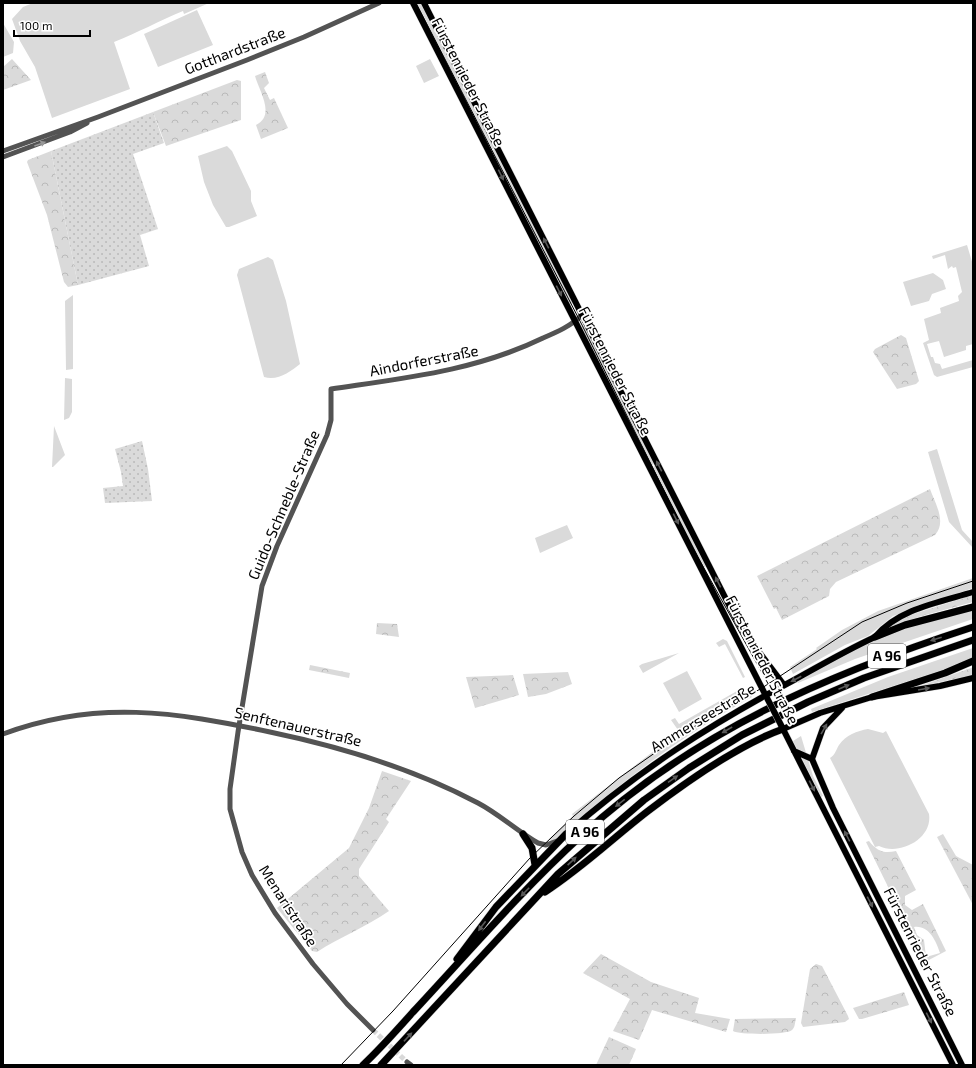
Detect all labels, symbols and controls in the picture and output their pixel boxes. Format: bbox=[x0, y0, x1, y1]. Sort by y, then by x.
scale bar bbox=[14, 12, 90, 38]
street label: Fürstenrieder Straße bbox=[429, 14, 509, 149]
text: 100 m bbox=[20, 18, 52, 32]
street label: Gotthardstraße bbox=[182, 23, 288, 78]
one-way arrow bbox=[34, 140, 46, 146]
one-way arrow bbox=[497, 169, 504, 181]
one-way arrow bbox=[543, 237, 549, 249]
one-way arrow bbox=[556, 285, 562, 297]
street label: Fürstenrieder Straße bbox=[576, 303, 656, 438]
street label: Aindorferstraße bbox=[368, 341, 480, 379]
street label: Guido-Schneble-Straße bbox=[243, 427, 323, 582]
one-way arrow bbox=[656, 460, 662, 472]
one-way arrow bbox=[672, 513, 679, 525]
one-way arrow bbox=[715, 576, 721, 588]
street label: Fürstenrieder Straße bbox=[723, 592, 803, 727]
one-way arrow bbox=[930, 636, 942, 642]
road number: A 96 bbox=[868, 644, 906, 668]
one-way arrow bbox=[790, 675, 802, 682]
street label: Ammerseestraße bbox=[647, 679, 758, 756]
one-way arrow bbox=[838, 683, 850, 689]
one-way arrow bbox=[918, 686, 930, 692]
street label: Senftenauerstraße bbox=[233, 703, 364, 749]
one-way arrow bbox=[820, 723, 827, 735]
one-way arrow bbox=[721, 726, 733, 733]
one-way arrow bbox=[667, 775, 678, 783]
one-way arrow bbox=[809, 780, 815, 792]
one-way arrow bbox=[614, 799, 625, 807]
road number: A 96 bbox=[566, 820, 604, 844]
one-way arrow bbox=[843, 830, 850, 842]
one-way arrow bbox=[567, 857, 577, 866]
street label: Menaristraße bbox=[256, 861, 322, 950]
street label: Fürstenrieder Straße bbox=[881, 884, 961, 1019]
one-way arrow bbox=[520, 887, 530, 897]
one-way arrow bbox=[867, 896, 874, 908]
one-way arrow bbox=[477, 921, 486, 932]
one-way arrow bbox=[926, 1012, 932, 1024]
one-way arrow bbox=[403, 1032, 413, 1042]

